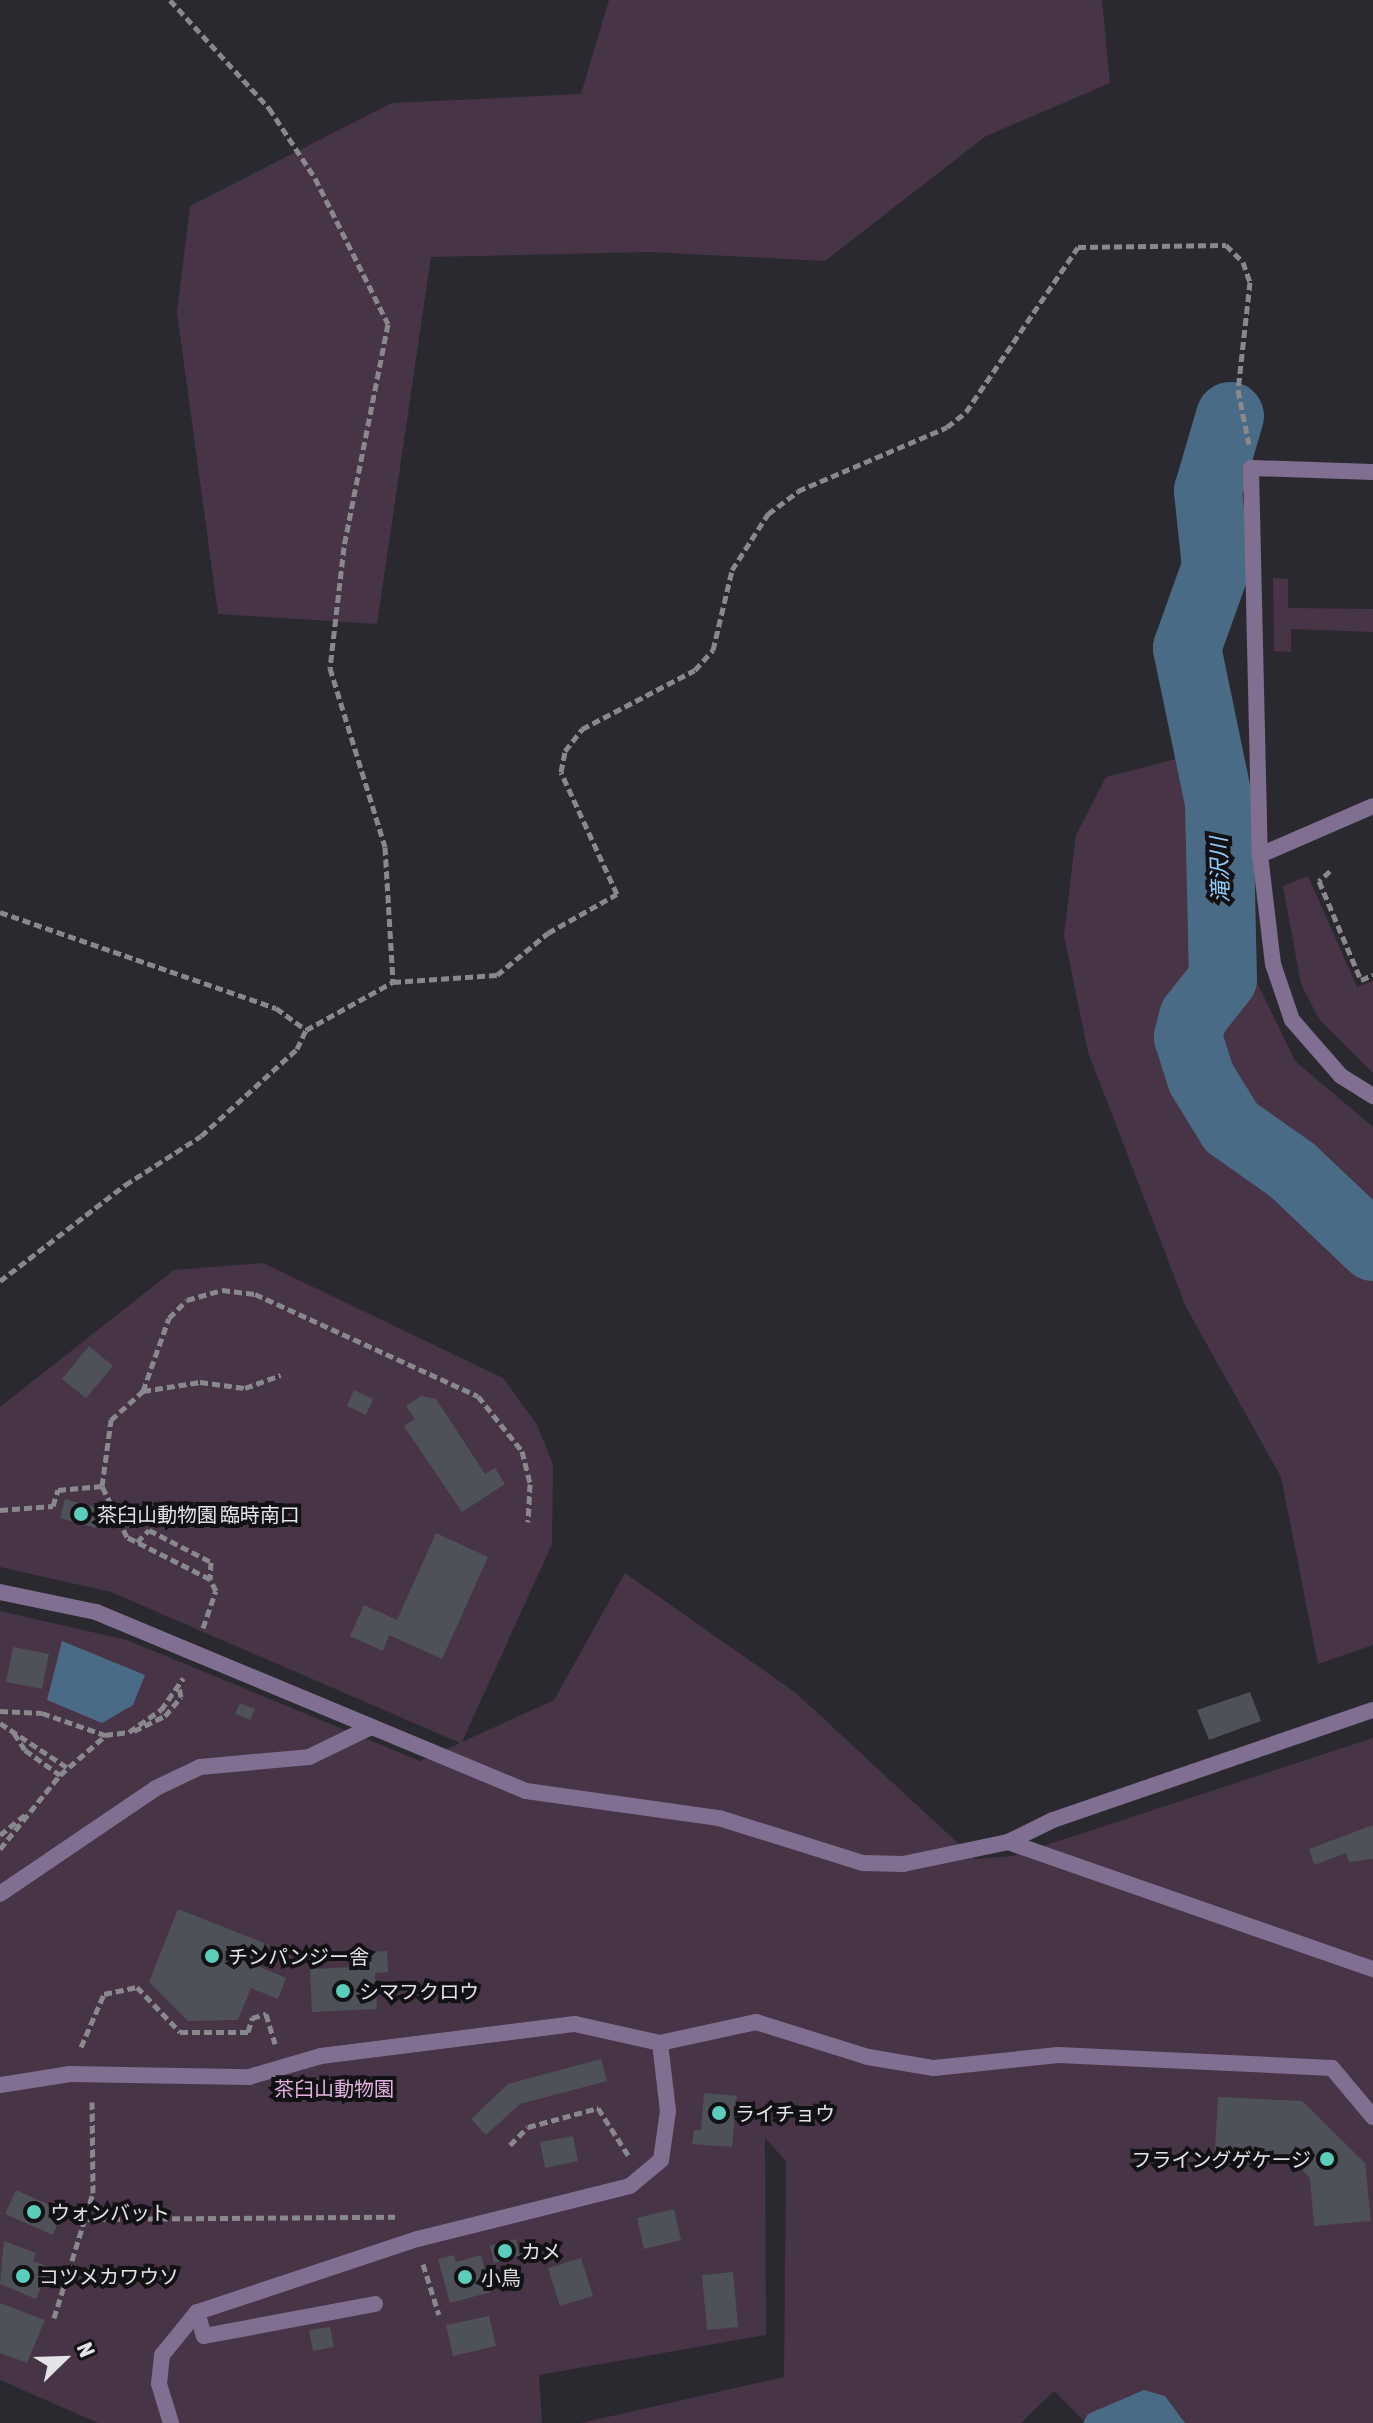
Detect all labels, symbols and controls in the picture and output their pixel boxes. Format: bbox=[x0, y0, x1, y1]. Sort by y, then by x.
water label: 滝沢川 bbox=[1206, 837, 1234, 903]
place label: 茶臼山動物園 臨時南口 bbox=[97, 1502, 300, 1526]
marker: 茶臼山動物園 臨時南口 bbox=[72, 1505, 90, 1523]
place label: チンパンジー舎 bbox=[228, 1944, 368, 1968]
marker: チンパンジー舎 bbox=[203, 1947, 221, 1965]
place label: シマフクロウ bbox=[359, 1979, 479, 2003]
marker: シマフクロウ bbox=[334, 1982, 352, 2000]
park label: 茶臼山動物園 bbox=[274, 2076, 394, 2100]
place label: ライチョウ bbox=[735, 2101, 835, 2125]
marker: ライチョウ bbox=[710, 2104, 728, 2122]
place label: フライングゲケージ bbox=[1131, 2147, 1311, 2171]
marker: フライングゲケージ bbox=[1318, 2150, 1336, 2168]
place label: ウォンバット bbox=[50, 2200, 170, 2224]
marker: ウォンバット bbox=[25, 2203, 43, 2221]
place label: カメ bbox=[521, 2239, 561, 2263]
marker: カメ bbox=[496, 2242, 514, 2260]
place label: コツメカワウソ bbox=[39, 2264, 179, 2288]
place label: 小鳥 bbox=[481, 2265, 521, 2289]
marker: コツメカワウソ bbox=[14, 2267, 32, 2285]
marker: 小鳥 bbox=[456, 2268, 474, 2286]
north arrow bbox=[24, 2319, 104, 2399]
text: N bbox=[72, 2339, 101, 2361]

